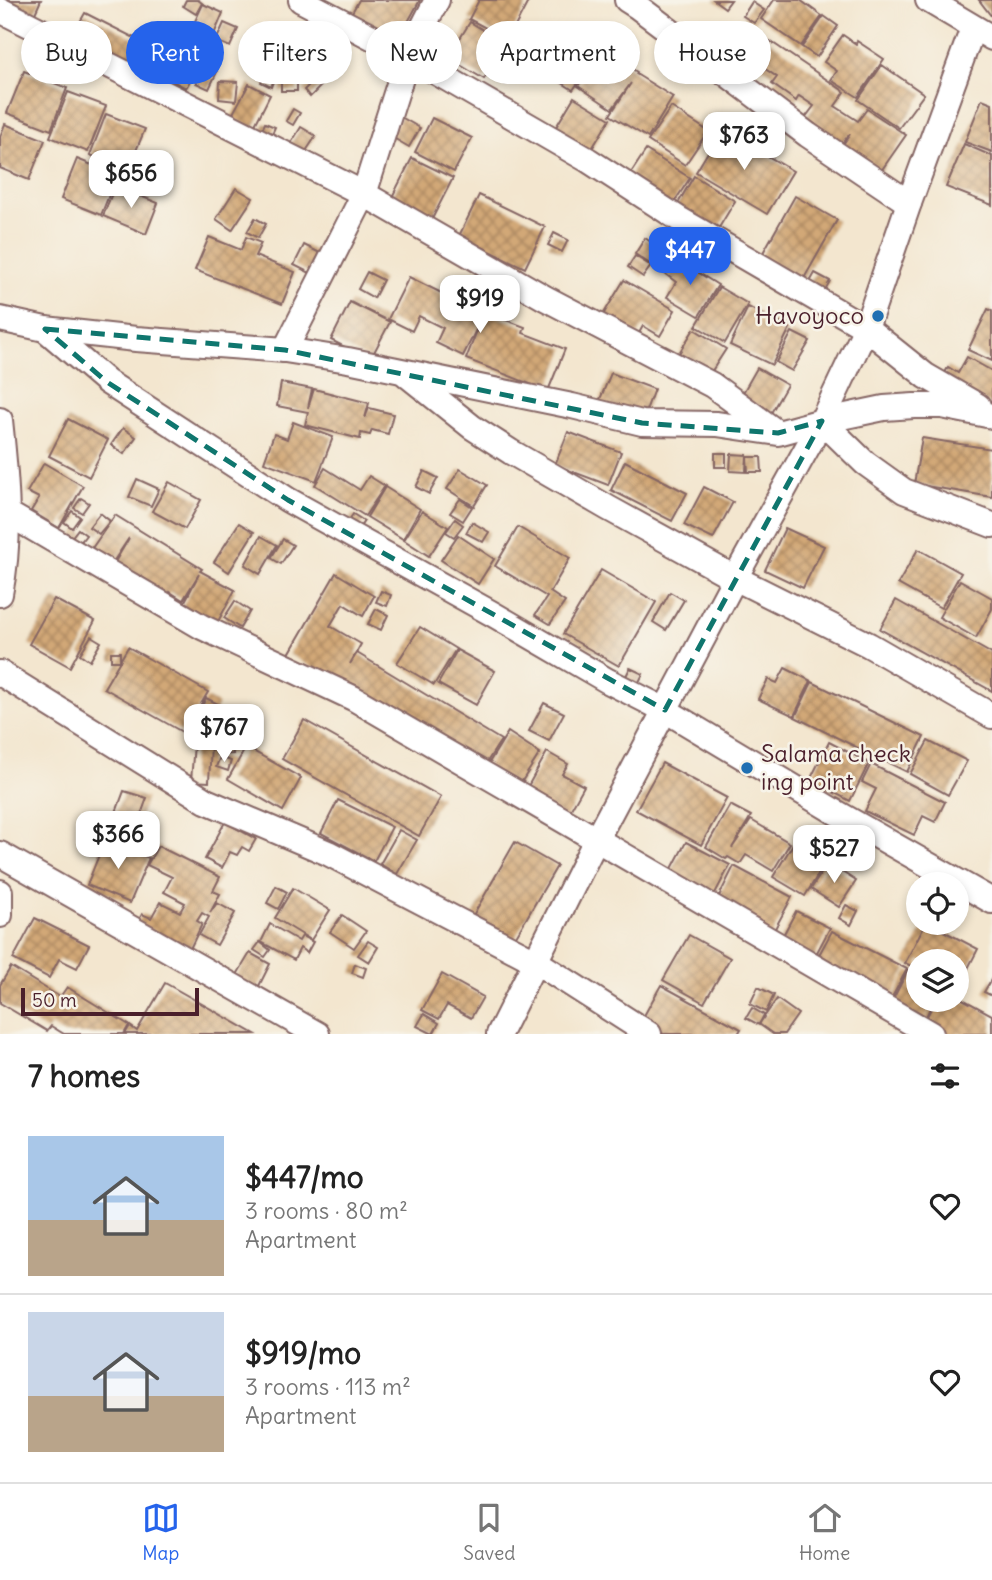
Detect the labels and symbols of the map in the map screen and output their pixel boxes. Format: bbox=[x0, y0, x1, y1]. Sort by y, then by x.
pin: $763 bbox=[703, 113, 785, 172]
pin: $656 bbox=[90, 150, 172, 210]
pin: $447 bbox=[649, 228, 731, 287]
pin: $919 bbox=[439, 276, 521, 335]
place label: Havoyoco bbox=[755, 300, 864, 330]
marker: Havoyoco bbox=[870, 308, 886, 324]
pin: $767 bbox=[183, 704, 265, 764]
place label: Salama check ing point bbox=[761, 738, 911, 796]
marker: Salama check ing point bbox=[739, 760, 755, 776]
pin: $366 bbox=[77, 812, 159, 871]
pin: $527 bbox=[793, 826, 875, 885]
scale bar bbox=[21, 985, 200, 1017]

